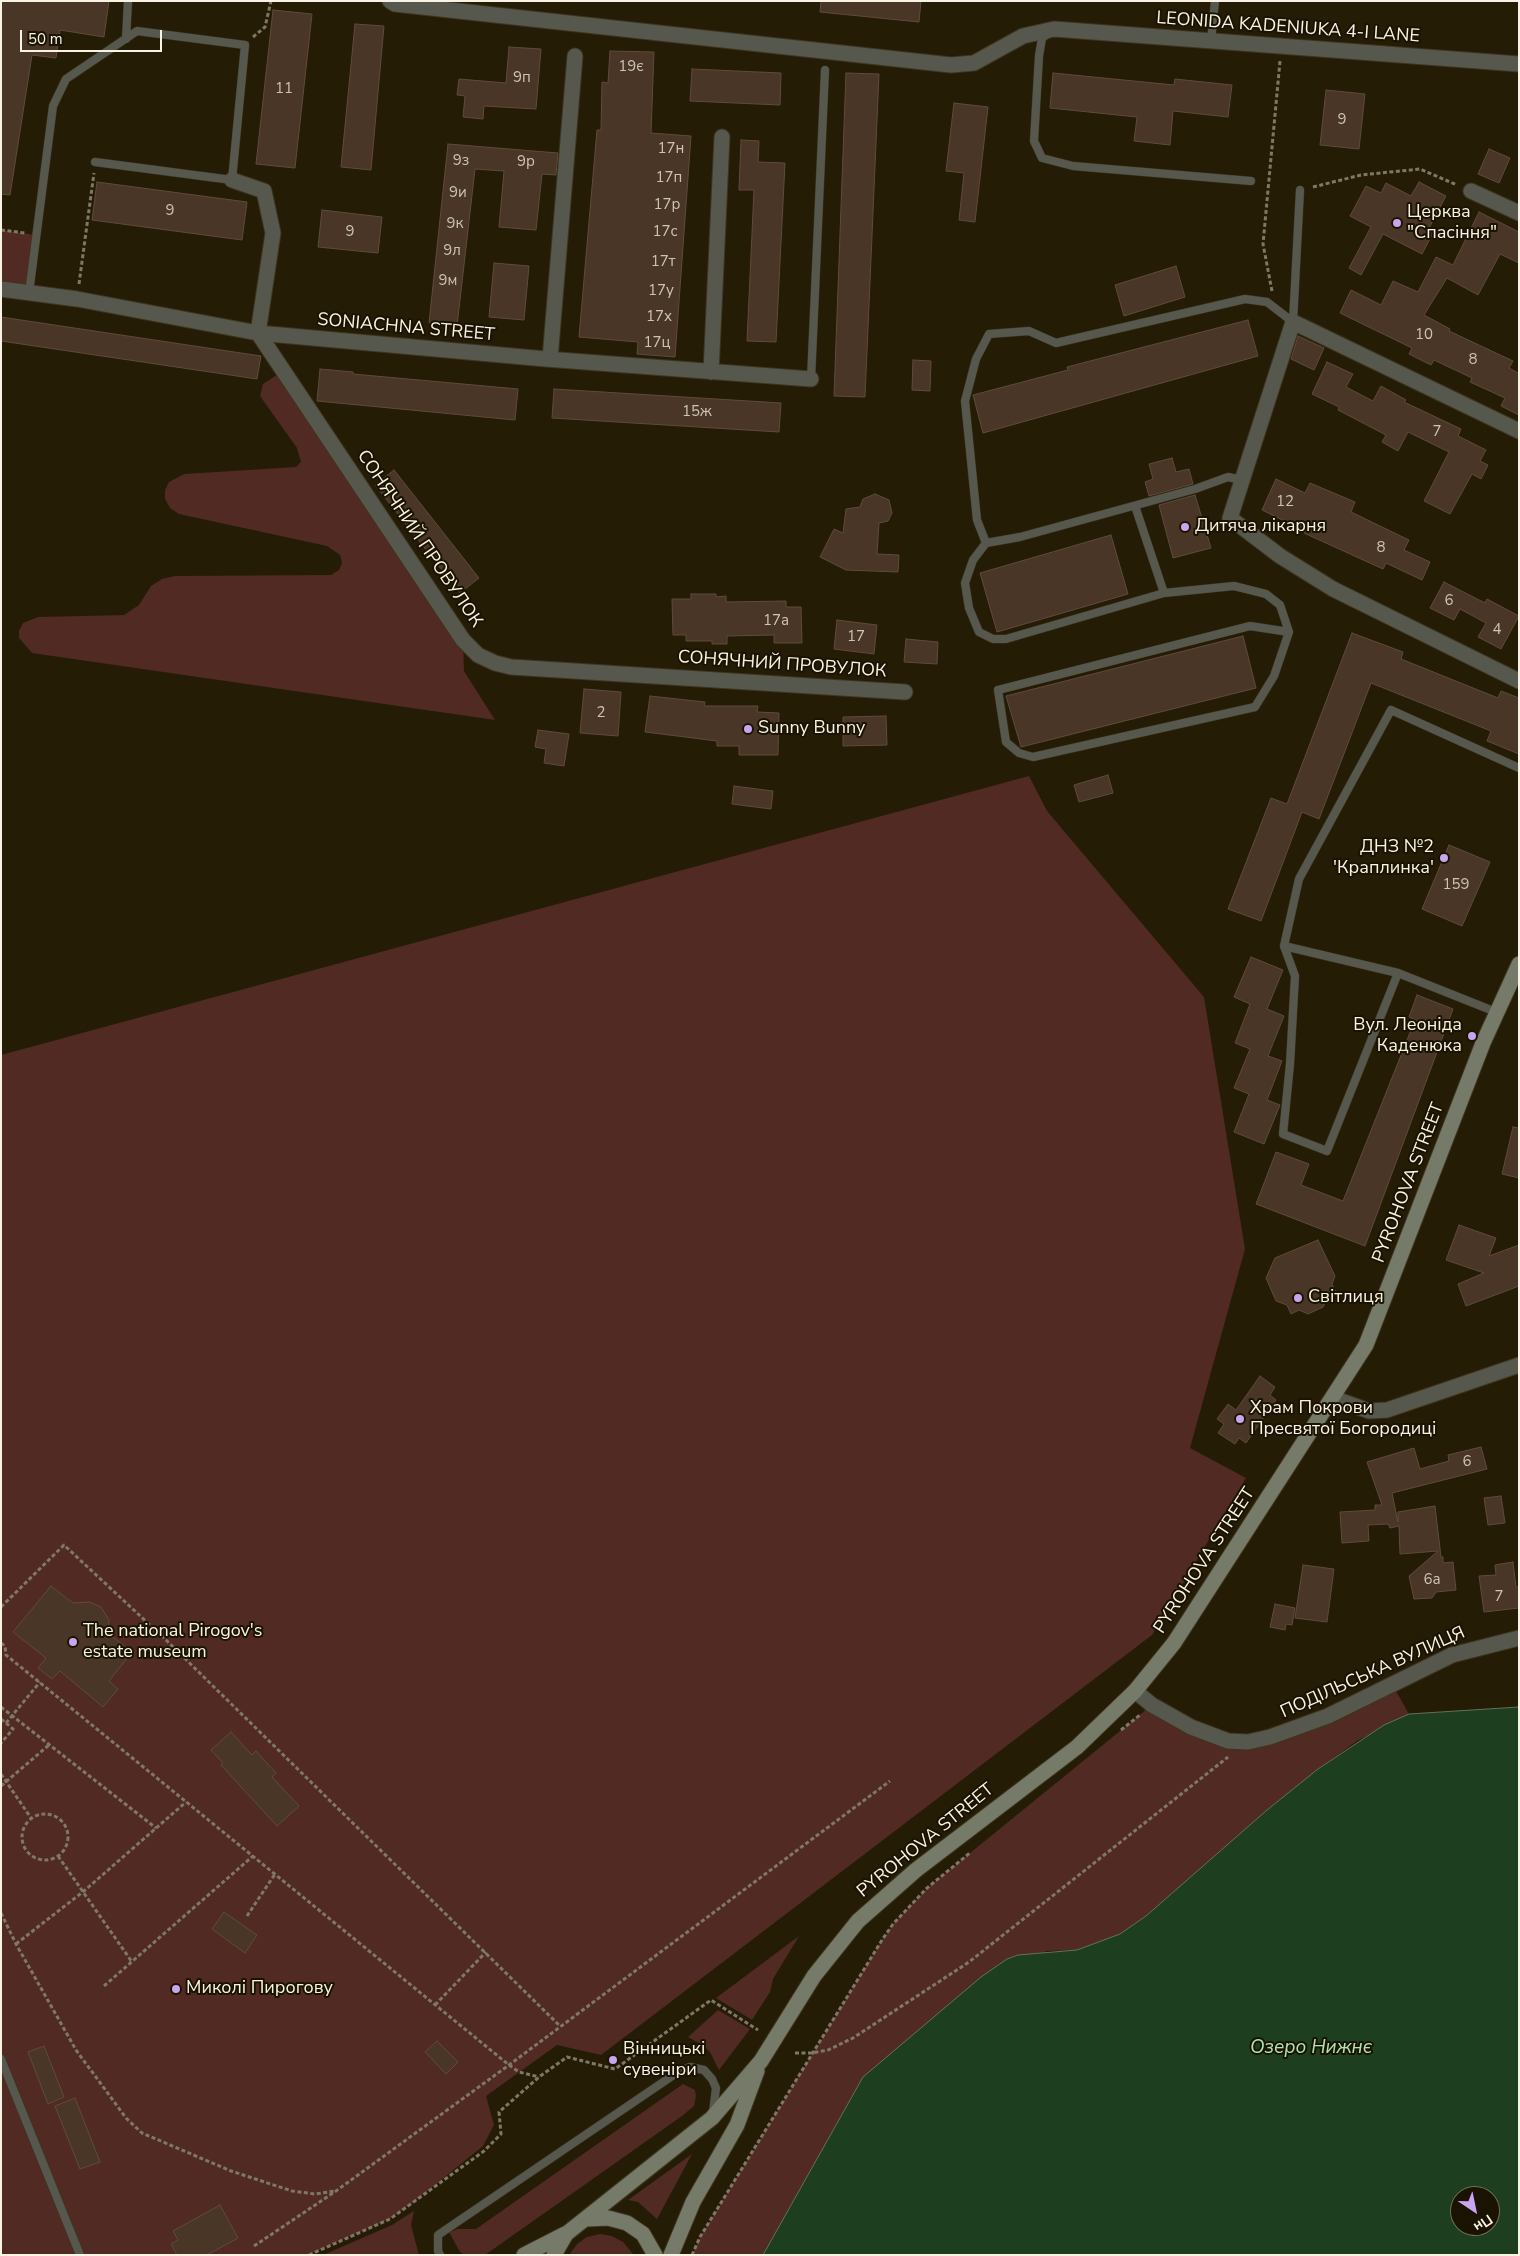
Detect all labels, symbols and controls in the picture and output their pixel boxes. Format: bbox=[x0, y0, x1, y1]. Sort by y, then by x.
street label: LEONIDA KADENIUKA 4-I LANE bbox=[1156, 8, 1420, 48]
scale bar bbox=[22, 20, 165, 52]
text: 50 m bbox=[28, 29, 63, 49]
house number: 19є bbox=[618, 58, 644, 76]
house number: 9п bbox=[513, 69, 531, 87]
house number: 11 bbox=[275, 80, 293, 98]
house number: 9 bbox=[1338, 111, 1346, 129]
house number: 17н bbox=[658, 140, 684, 158]
house number: 9з bbox=[453, 152, 469, 170]
house number: 9р bbox=[517, 153, 535, 171]
house number: 17п bbox=[656, 169, 682, 187]
house number: 9и bbox=[449, 184, 467, 202]
house number: 17р bbox=[654, 196, 680, 214]
house number: 9 bbox=[166, 202, 174, 220]
place label: Церква "Спасіння" bbox=[1407, 202, 1497, 244]
house number: 9к bbox=[447, 215, 463, 233]
marker: Церква "Спасіння" bbox=[1391, 217, 1403, 229]
house number: 9 bbox=[346, 223, 354, 241]
house number: 17с bbox=[652, 223, 678, 241]
house number: 9л bbox=[443, 242, 461, 260]
house number: 17т bbox=[651, 253, 675, 271]
house number: 9м bbox=[439, 272, 457, 290]
house number: 17у bbox=[648, 282, 674, 300]
house number: 17х bbox=[646, 308, 672, 326]
street label: SONIACHNA STREET bbox=[316, 309, 496, 347]
house number: 10 bbox=[1415, 326, 1433, 344]
house number: 17ц bbox=[644, 334, 670, 352]
house number: 8 bbox=[1469, 351, 1477, 369]
house number: 15ж bbox=[682, 403, 712, 421]
house number: 7 bbox=[1433, 423, 1441, 441]
street label: СОНЯЧНИЙ ПРОВУЛОК bbox=[352, 446, 486, 632]
house number: 12 bbox=[1276, 493, 1294, 511]
place label: Дитяча лікарня bbox=[1195, 516, 1326, 538]
marker: Дитяча лікарня bbox=[1179, 521, 1191, 533]
house number: 8 bbox=[1377, 539, 1385, 557]
house number: 6 bbox=[1445, 592, 1453, 610]
house number: 17а bbox=[763, 612, 789, 630]
house number: 4 bbox=[1493, 621, 1501, 639]
house number: 17 bbox=[847, 628, 865, 646]
street label: СОНЯЧНИЙ ПРОВУЛОК bbox=[677, 647, 887, 683]
house number: 2 bbox=[597, 704, 605, 722]
place label: Sunny Bunny bbox=[758, 718, 865, 740]
marker: Sunny Bunny bbox=[742, 723, 754, 735]
place label: ДНЗ №2 'Краплинка' bbox=[1333, 837, 1434, 880]
marker: ДНЗ №2 'Краплинка' bbox=[1438, 852, 1450, 864]
house number: 159 bbox=[1443, 876, 1469, 894]
place label: Вул. Леоніда Каденюка bbox=[1353, 1015, 1462, 1058]
marker: Вул. Леоніда Каденюка bbox=[1466, 1030, 1478, 1042]
street label: PYROHOVA STREET bbox=[1369, 1100, 1449, 1266]
place label: Світлиця bbox=[1308, 1287, 1384, 1309]
marker: Світлиця bbox=[1292, 1292, 1304, 1304]
place label: Храм Покрови Пресвятої Богородиці bbox=[1250, 1398, 1436, 1440]
marker: Храм Покрови Пресвятої Богородиці bbox=[1234, 1413, 1246, 1425]
house number: 6 bbox=[1463, 1453, 1471, 1471]
street label: PYROHOVA STREET bbox=[1150, 1484, 1260, 1638]
house number: 6а bbox=[1423, 1571, 1441, 1589]
house number: 7 bbox=[1495, 1588, 1503, 1606]
place label: The national Pirogov's estate museum bbox=[83, 1621, 262, 1664]
street label: ПОДІЛЬСЬКА ВУЛИЦЯ bbox=[1277, 1622, 1469, 1724]
marker: The national Pirogov's estate museum bbox=[67, 1636, 79, 1648]
street label: PYROHOVA STREET bbox=[853, 1779, 999, 1903]
place label: Миколі Пирогову bbox=[186, 1978, 333, 2000]
marker: Миколі Пирогову bbox=[170, 1983, 182, 1995]
water label: Озеро Нижнє bbox=[1250, 2037, 1372, 2059]
place label: Вінницькі сувеніри bbox=[623, 2039, 705, 2082]
marker: Вінницькі сувеніри bbox=[607, 2054, 619, 2066]
north arrow bbox=[1450, 2186, 1500, 2236]
text: Пн bbox=[1470, 2210, 1496, 2236]

